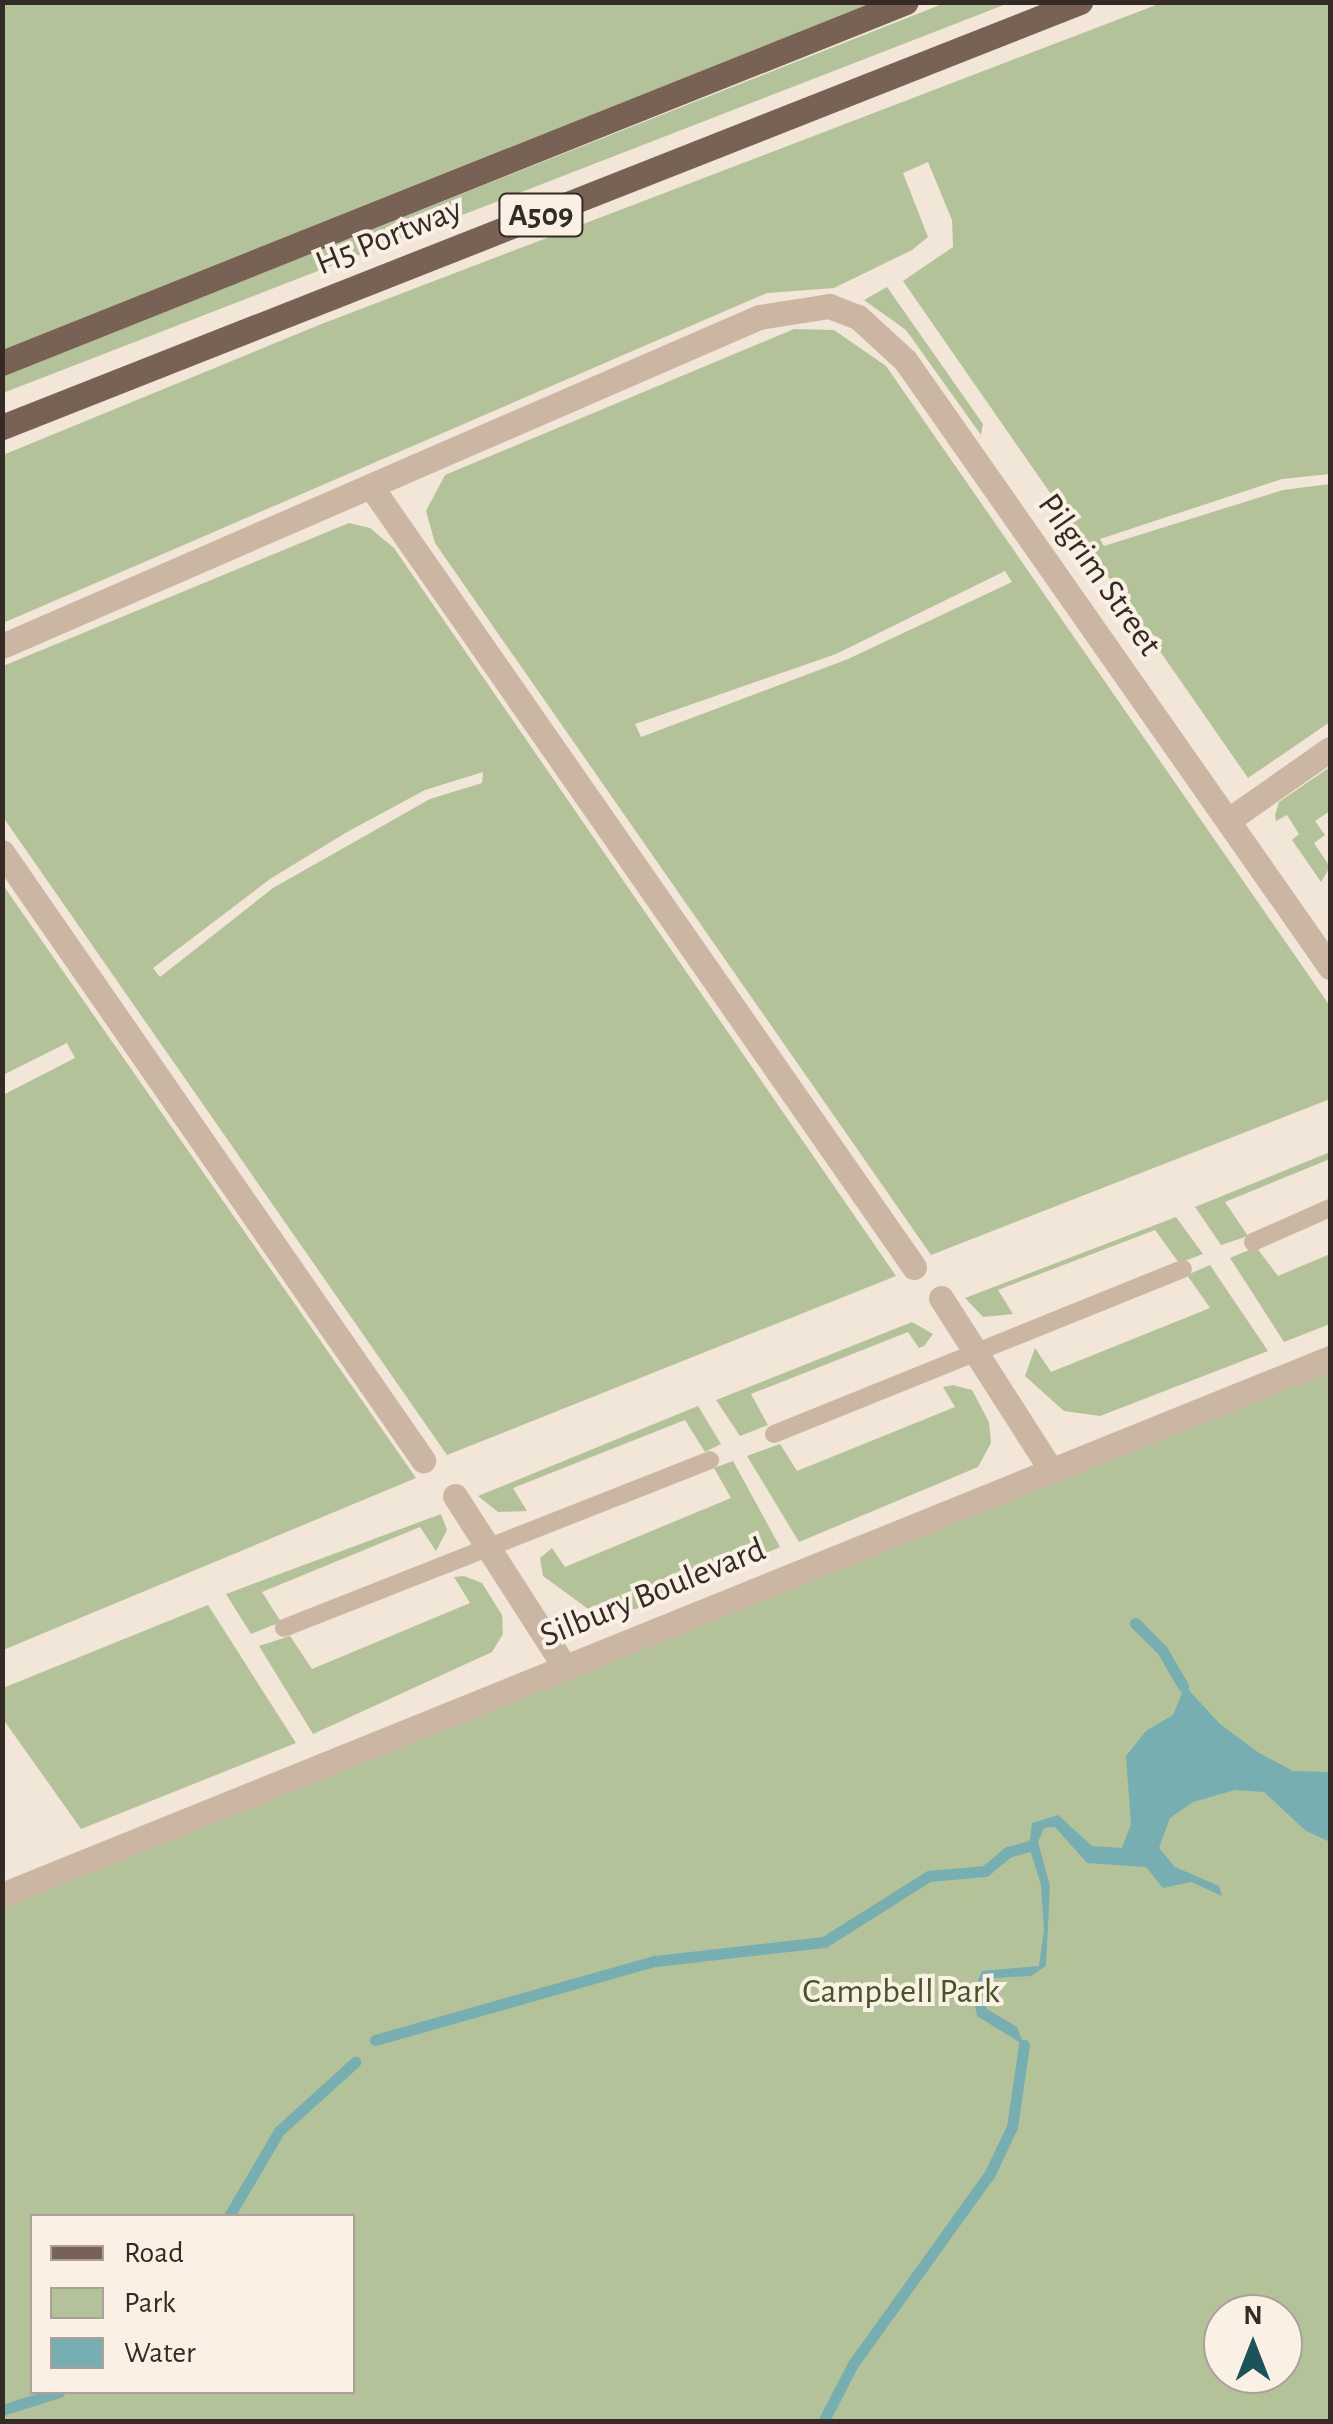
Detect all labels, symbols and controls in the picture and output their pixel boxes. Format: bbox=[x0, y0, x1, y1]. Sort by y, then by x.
road number: A509 bbox=[496, 188, 586, 242]
street label: H5 Portway bbox=[310, 189, 468, 285]
street label: Pilgrim Street bbox=[1028, 486, 1170, 664]
street label: Silbury Boulevard bbox=[534, 1529, 772, 1657]
park label: Campbell Park bbox=[802, 1971, 1000, 2013]
legend bbox=[30, 2214, 355, 2394]
text: Road bbox=[124, 2238, 184, 2268]
text: Park bbox=[124, 2288, 176, 2318]
north arrow bbox=[1203, 2294, 1303, 2394]
text: N bbox=[1243, 2302, 1263, 2330]
text: Water bbox=[124, 2338, 196, 2368]

